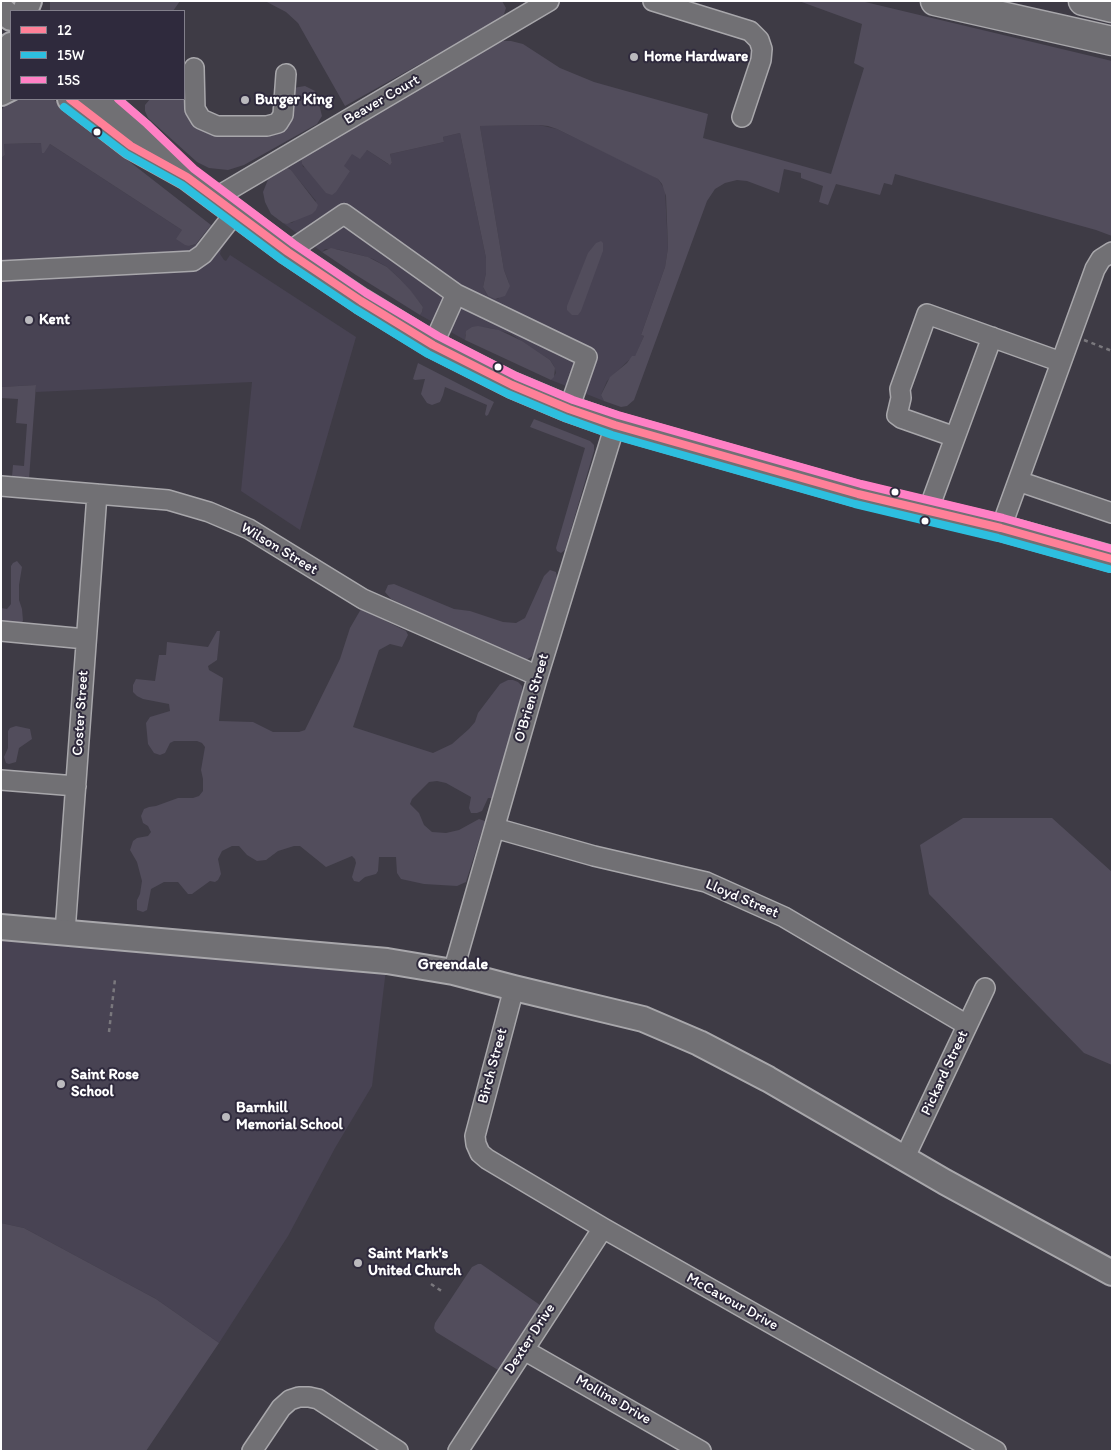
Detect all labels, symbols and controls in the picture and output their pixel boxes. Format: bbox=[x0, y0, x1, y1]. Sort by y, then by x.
legend bbox=[10, 10, 185, 100]
text: 12 bbox=[57, 21, 72, 39]
text: 15W bbox=[57, 46, 85, 64]
place label: Home Hardware bbox=[644, 48, 748, 66]
marker: Home Hardware bbox=[628, 51, 640, 63]
text: 15S bbox=[57, 71, 80, 89]
street label: Beaver Court bbox=[341, 71, 423, 129]
place label: Burger King bbox=[255, 91, 333, 109]
marker: Burger King bbox=[239, 94, 251, 106]
unlabelled marker bbox=[92, 127, 102, 137]
place label: Kent bbox=[39, 311, 70, 329]
marker: Kent bbox=[23, 314, 35, 326]
unlabelled marker bbox=[493, 362, 503, 372]
unlabelled marker bbox=[890, 487, 900, 497]
unlabelled marker bbox=[920, 516, 930, 526]
street label: Wilson Street bbox=[237, 519, 321, 579]
street label: O'Brien Street bbox=[511, 652, 553, 744]
street label: Coster Street bbox=[69, 670, 93, 756]
street label: Lloyd Street bbox=[703, 876, 781, 922]
district label: Greendale bbox=[418, 955, 488, 975]
street label: Birch Street bbox=[474, 1026, 512, 1106]
street label: Pickard Street bbox=[917, 1028, 973, 1118]
place label: Saint Rose School bbox=[71, 1066, 139, 1101]
marker: Saint Rose School bbox=[55, 1078, 67, 1090]
place label: Barnhill Memorial School bbox=[236, 1099, 343, 1134]
marker: Barnhill Memorial School bbox=[220, 1111, 232, 1123]
place label: Saint Mark's United Church bbox=[368, 1245, 461, 1280]
marker: Saint Mark's United Church bbox=[352, 1257, 364, 1269]
street label: McCavour Drive bbox=[683, 1269, 781, 1335]
street label: Dexter Drive bbox=[501, 1300, 559, 1378]
street label: Mollins Drive bbox=[572, 1371, 654, 1429]

